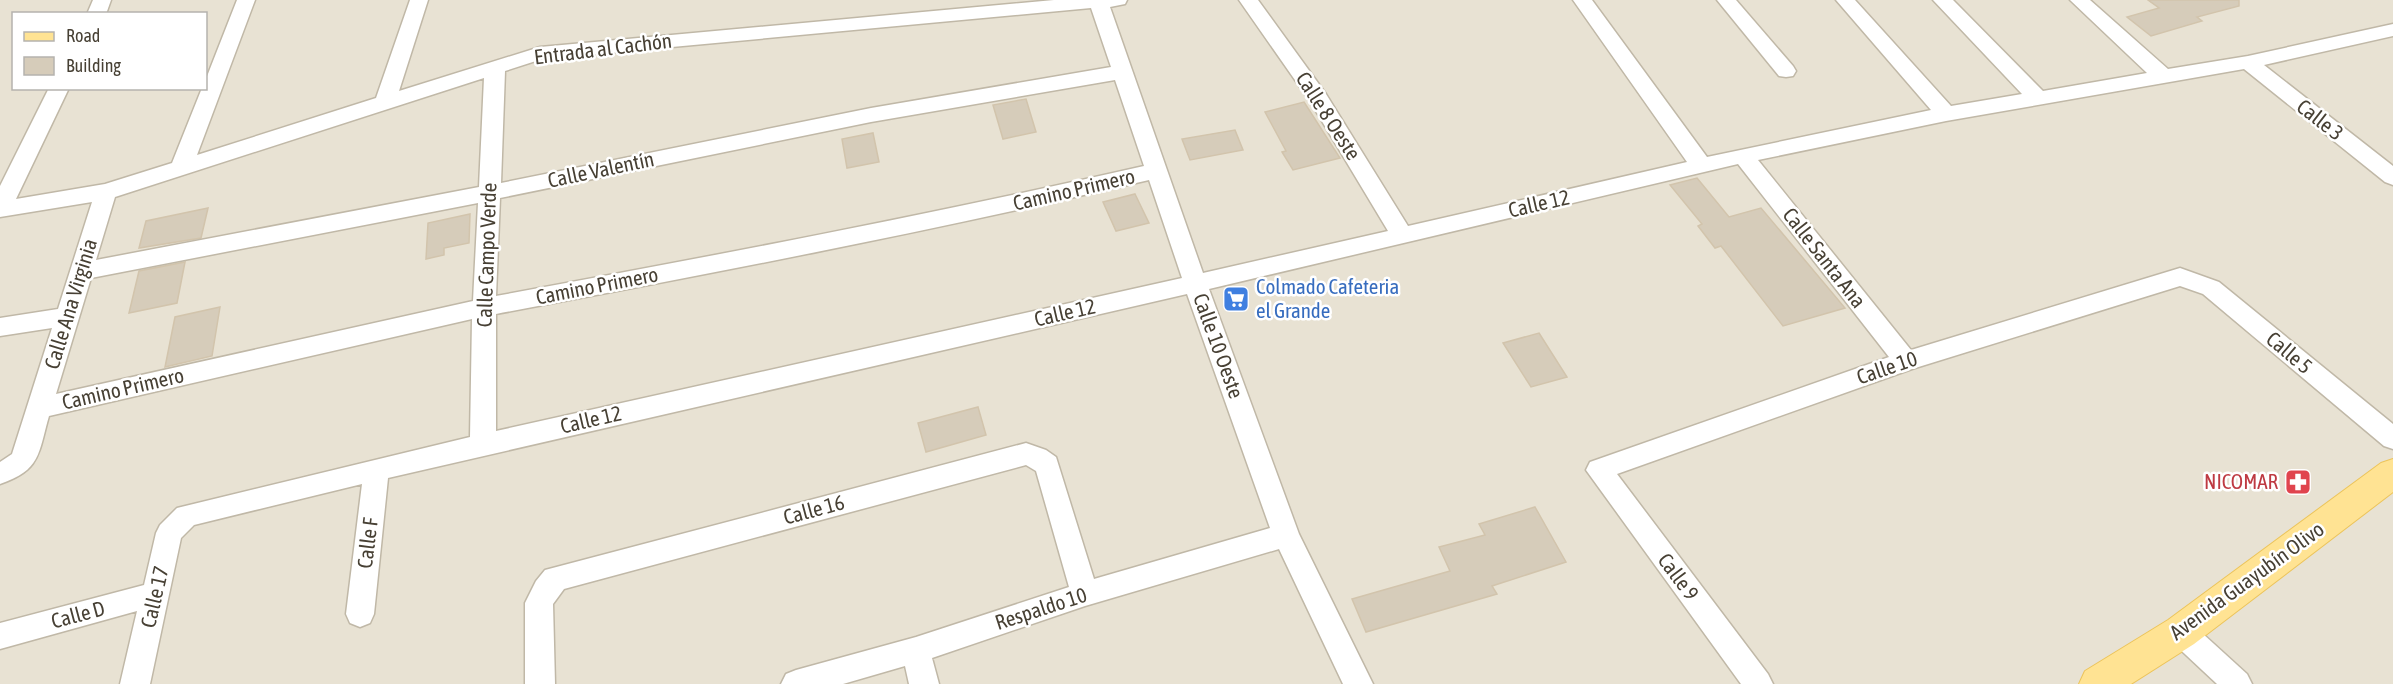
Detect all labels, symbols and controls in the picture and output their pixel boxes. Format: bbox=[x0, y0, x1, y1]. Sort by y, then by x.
legend bbox=[12, 12, 207, 90]
text: Road bbox=[66, 25, 100, 46]
street label: Entrada al Cachón bbox=[533, 28, 673, 68]
text: Building bbox=[66, 55, 121, 76]
street label: Calle 8 Oeste bbox=[1292, 67, 1366, 164]
street label: Calle 3 bbox=[2293, 94, 2349, 145]
street label: Calle Valentín bbox=[545, 146, 656, 192]
street label: Camino Primero bbox=[1011, 163, 1137, 215]
street label: Calle Campo Verde bbox=[471, 182, 501, 328]
street label: Calle 12 bbox=[1506, 184, 1572, 222]
street label: Calle Santa Ana bbox=[1778, 203, 1871, 312]
street label: Calle Ana Virginia bbox=[39, 236, 101, 372]
street label: Camino Primero bbox=[534, 261, 660, 309]
place label: Colmado Cafeteria el Grande bbox=[1256, 274, 1399, 322]
supermarket icon: Colmado Cafeteria el Grande bbox=[1221, 284, 1251, 314]
street label: Calle 10 Oeste bbox=[1189, 290, 1249, 401]
street label: Calle 12 bbox=[1032, 293, 1098, 331]
street label: Calle 5 bbox=[2262, 326, 2317, 378]
street label: Calle 10 bbox=[1853, 346, 1920, 389]
street label: Camino Primero bbox=[60, 362, 186, 414]
street label: Calle 12 bbox=[558, 400, 624, 438]
pharmacy icon: NICOMAR bbox=[2283, 467, 2313, 497]
place label: NICOMAR bbox=[2204, 469, 2278, 493]
street label: Calle 16 bbox=[781, 489, 847, 529]
street label: Calle F bbox=[352, 516, 382, 570]
street label: Avenida Guayubín Olivo bbox=[2165, 516, 2328, 644]
street label: Calle 9 bbox=[1653, 548, 1704, 605]
street label: Calle 17 bbox=[135, 564, 173, 630]
street label: Respaldo 10 bbox=[992, 582, 1090, 634]
street label: Calle D bbox=[48, 595, 107, 633]

